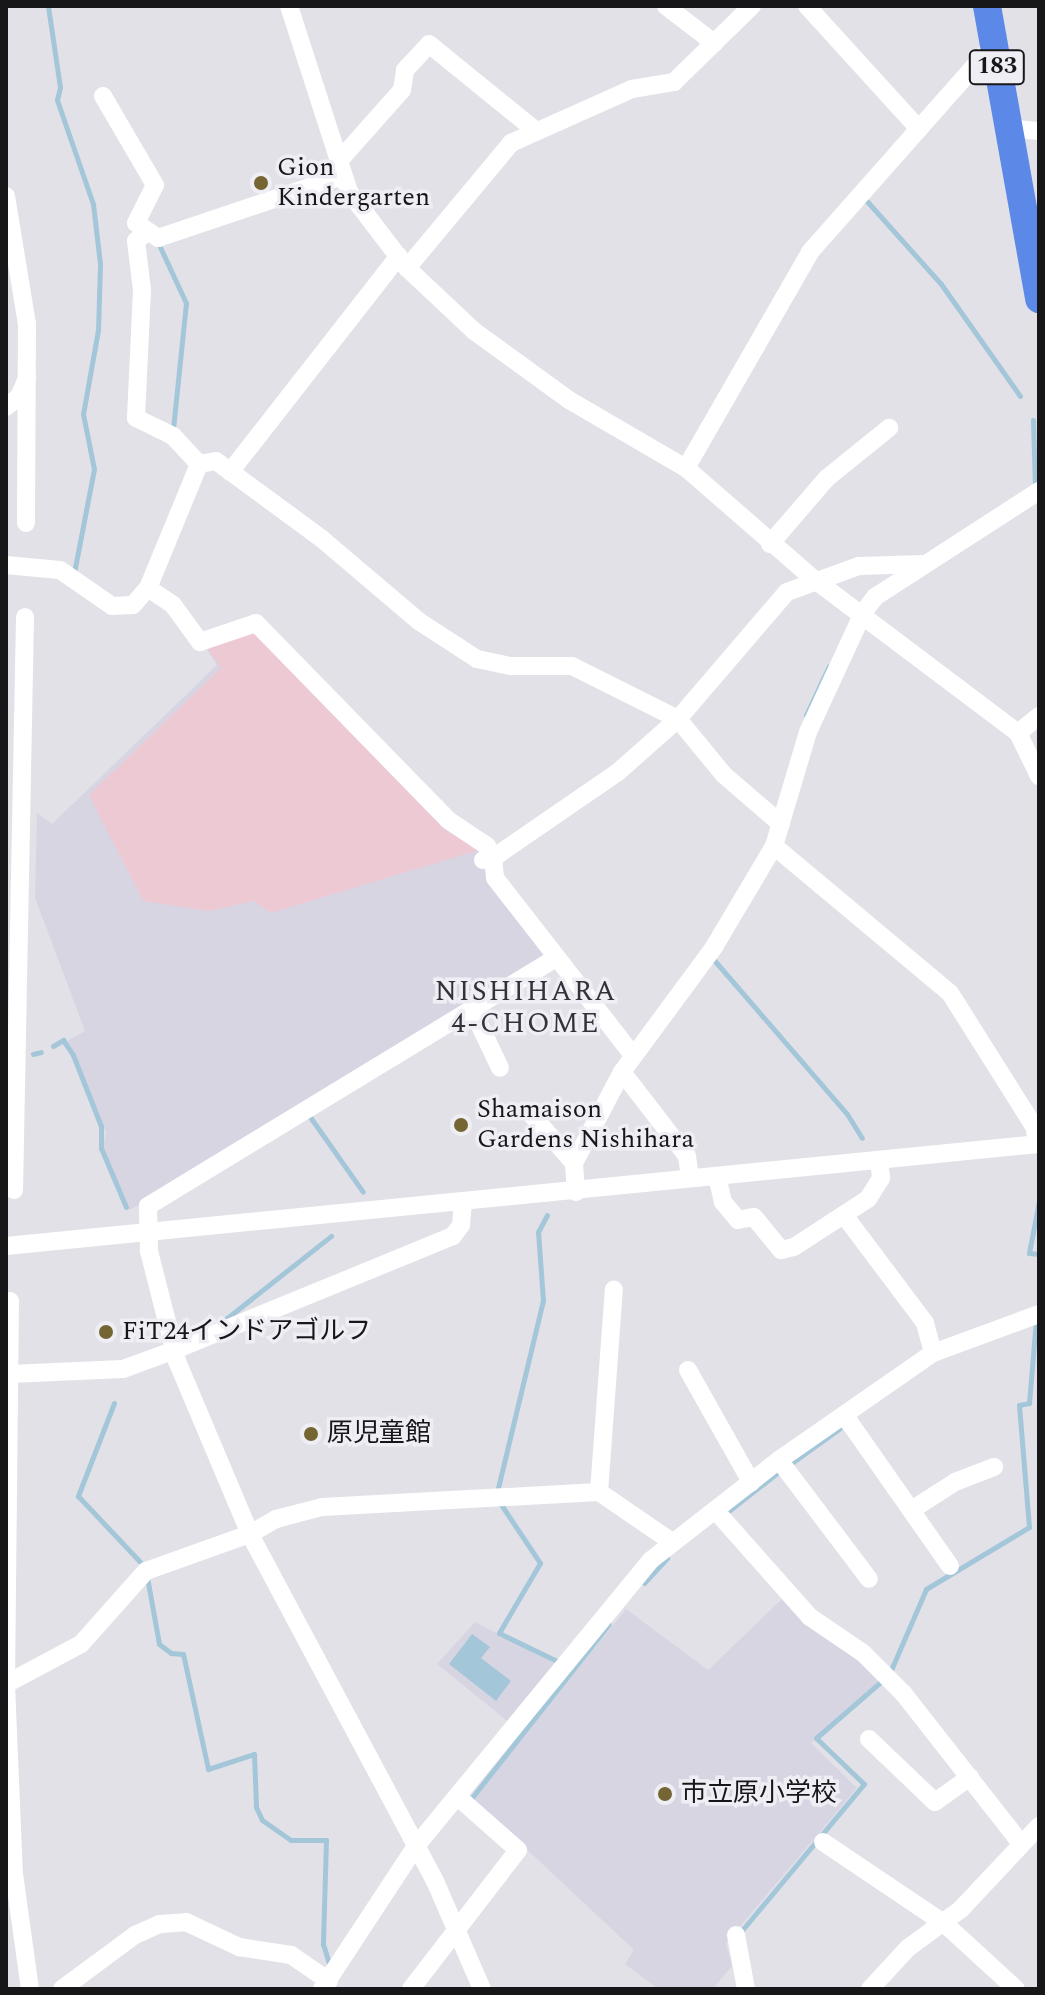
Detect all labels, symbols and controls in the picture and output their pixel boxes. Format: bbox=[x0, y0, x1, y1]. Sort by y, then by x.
road number: 183 bbox=[967, 47, 1027, 87]
place label: Gion Kindergarten bbox=[277, 152, 430, 214]
marker: Gion Kindergarten bbox=[252, 174, 270, 192]
district label: NISHIHARA 4-CHOME bbox=[435, 975, 617, 1041]
place label: Shamaison Gardens Nishihara bbox=[477, 1094, 694, 1156]
marker: Shamaison Gardens Nishihara bbox=[452, 1116, 470, 1134]
place label: FiT24インドアゴルフ bbox=[122, 1316, 371, 1348]
marker: FiT24インドアゴルフ bbox=[97, 1323, 115, 1341]
place label: 原児童館 bbox=[327, 1418, 431, 1450]
marker: 原児童館 bbox=[302, 1425, 320, 1443]
place label: 市立原小学校 bbox=[681, 1778, 837, 1810]
marker: 市立原小学校 bbox=[656, 1785, 674, 1803]

